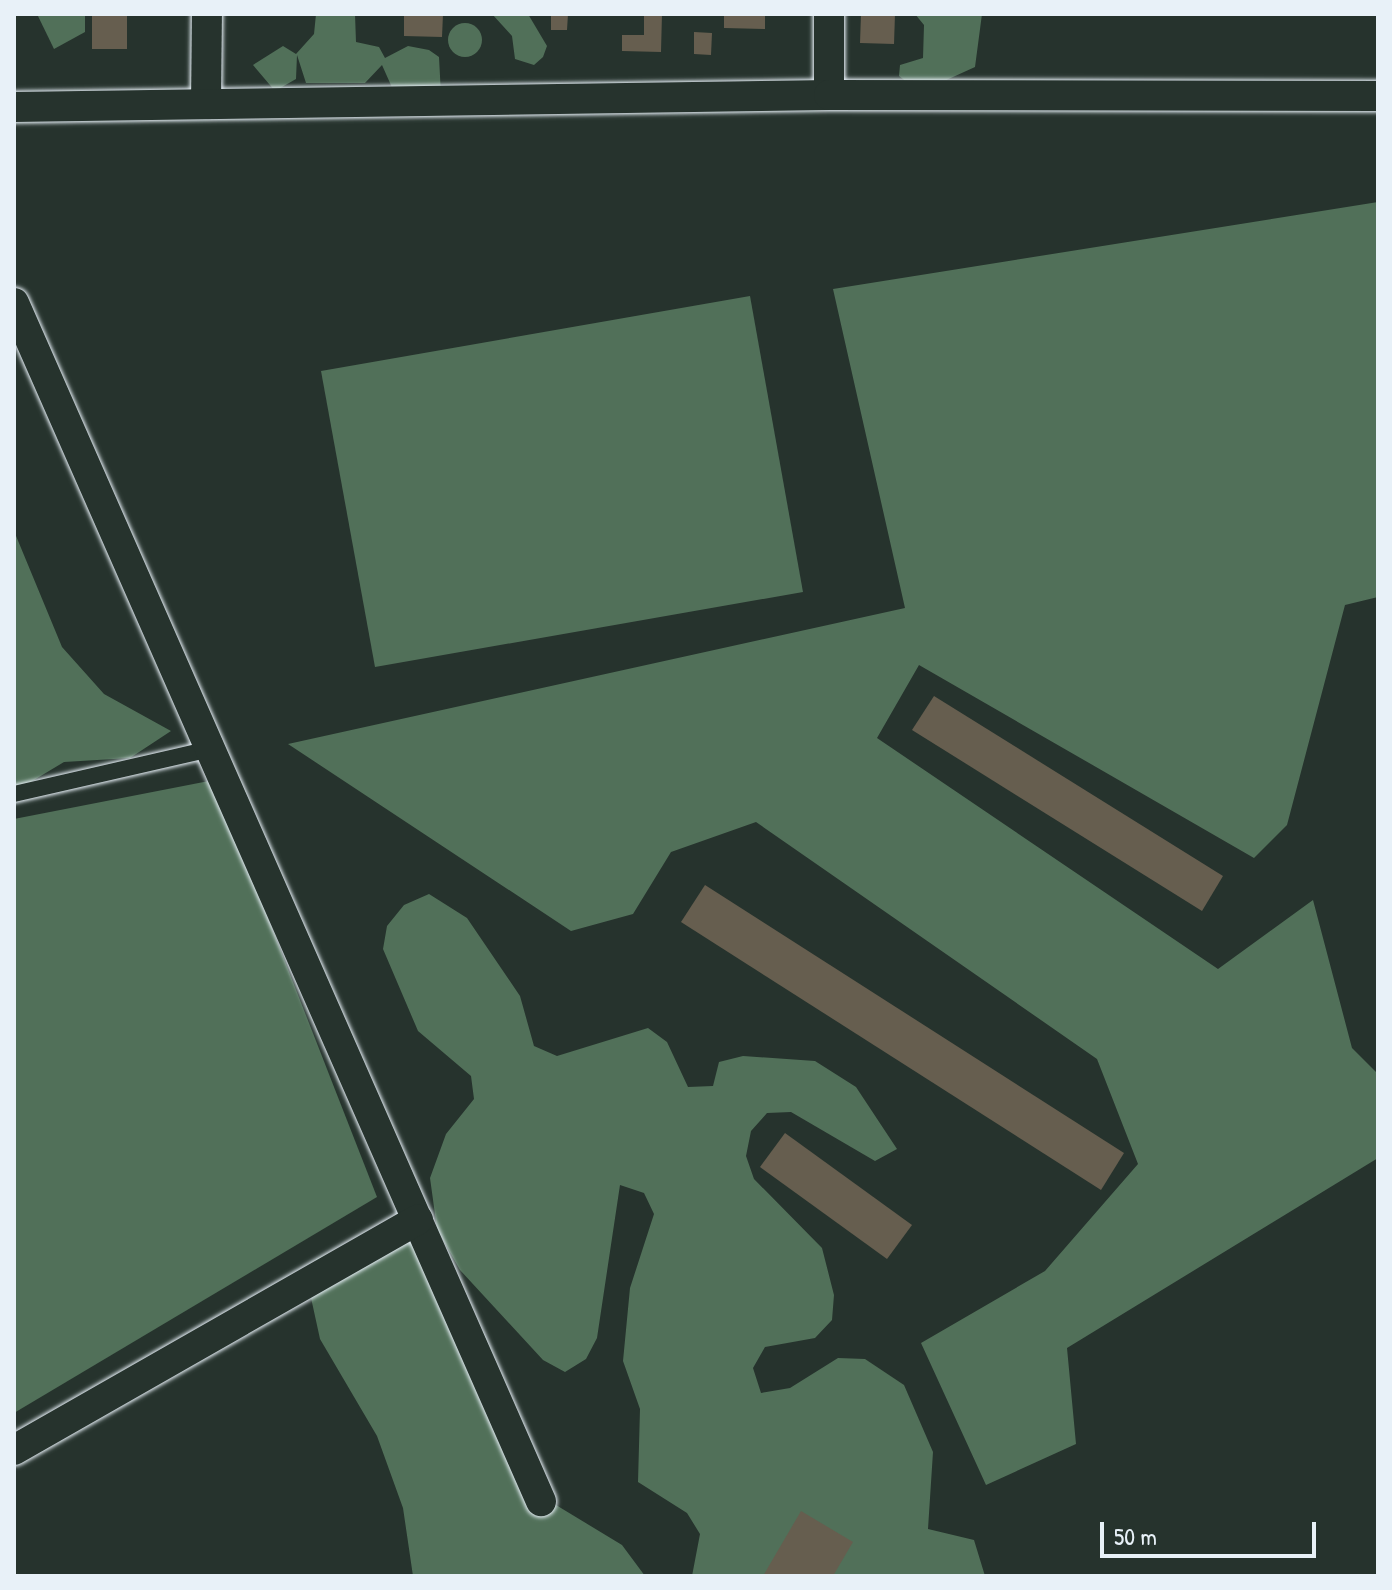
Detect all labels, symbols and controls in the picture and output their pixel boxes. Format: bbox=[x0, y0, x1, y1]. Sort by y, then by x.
scale bar bbox=[1104, 1506, 1320, 1556]
text: 50 m bbox=[1114, 1520, 1157, 1552]

